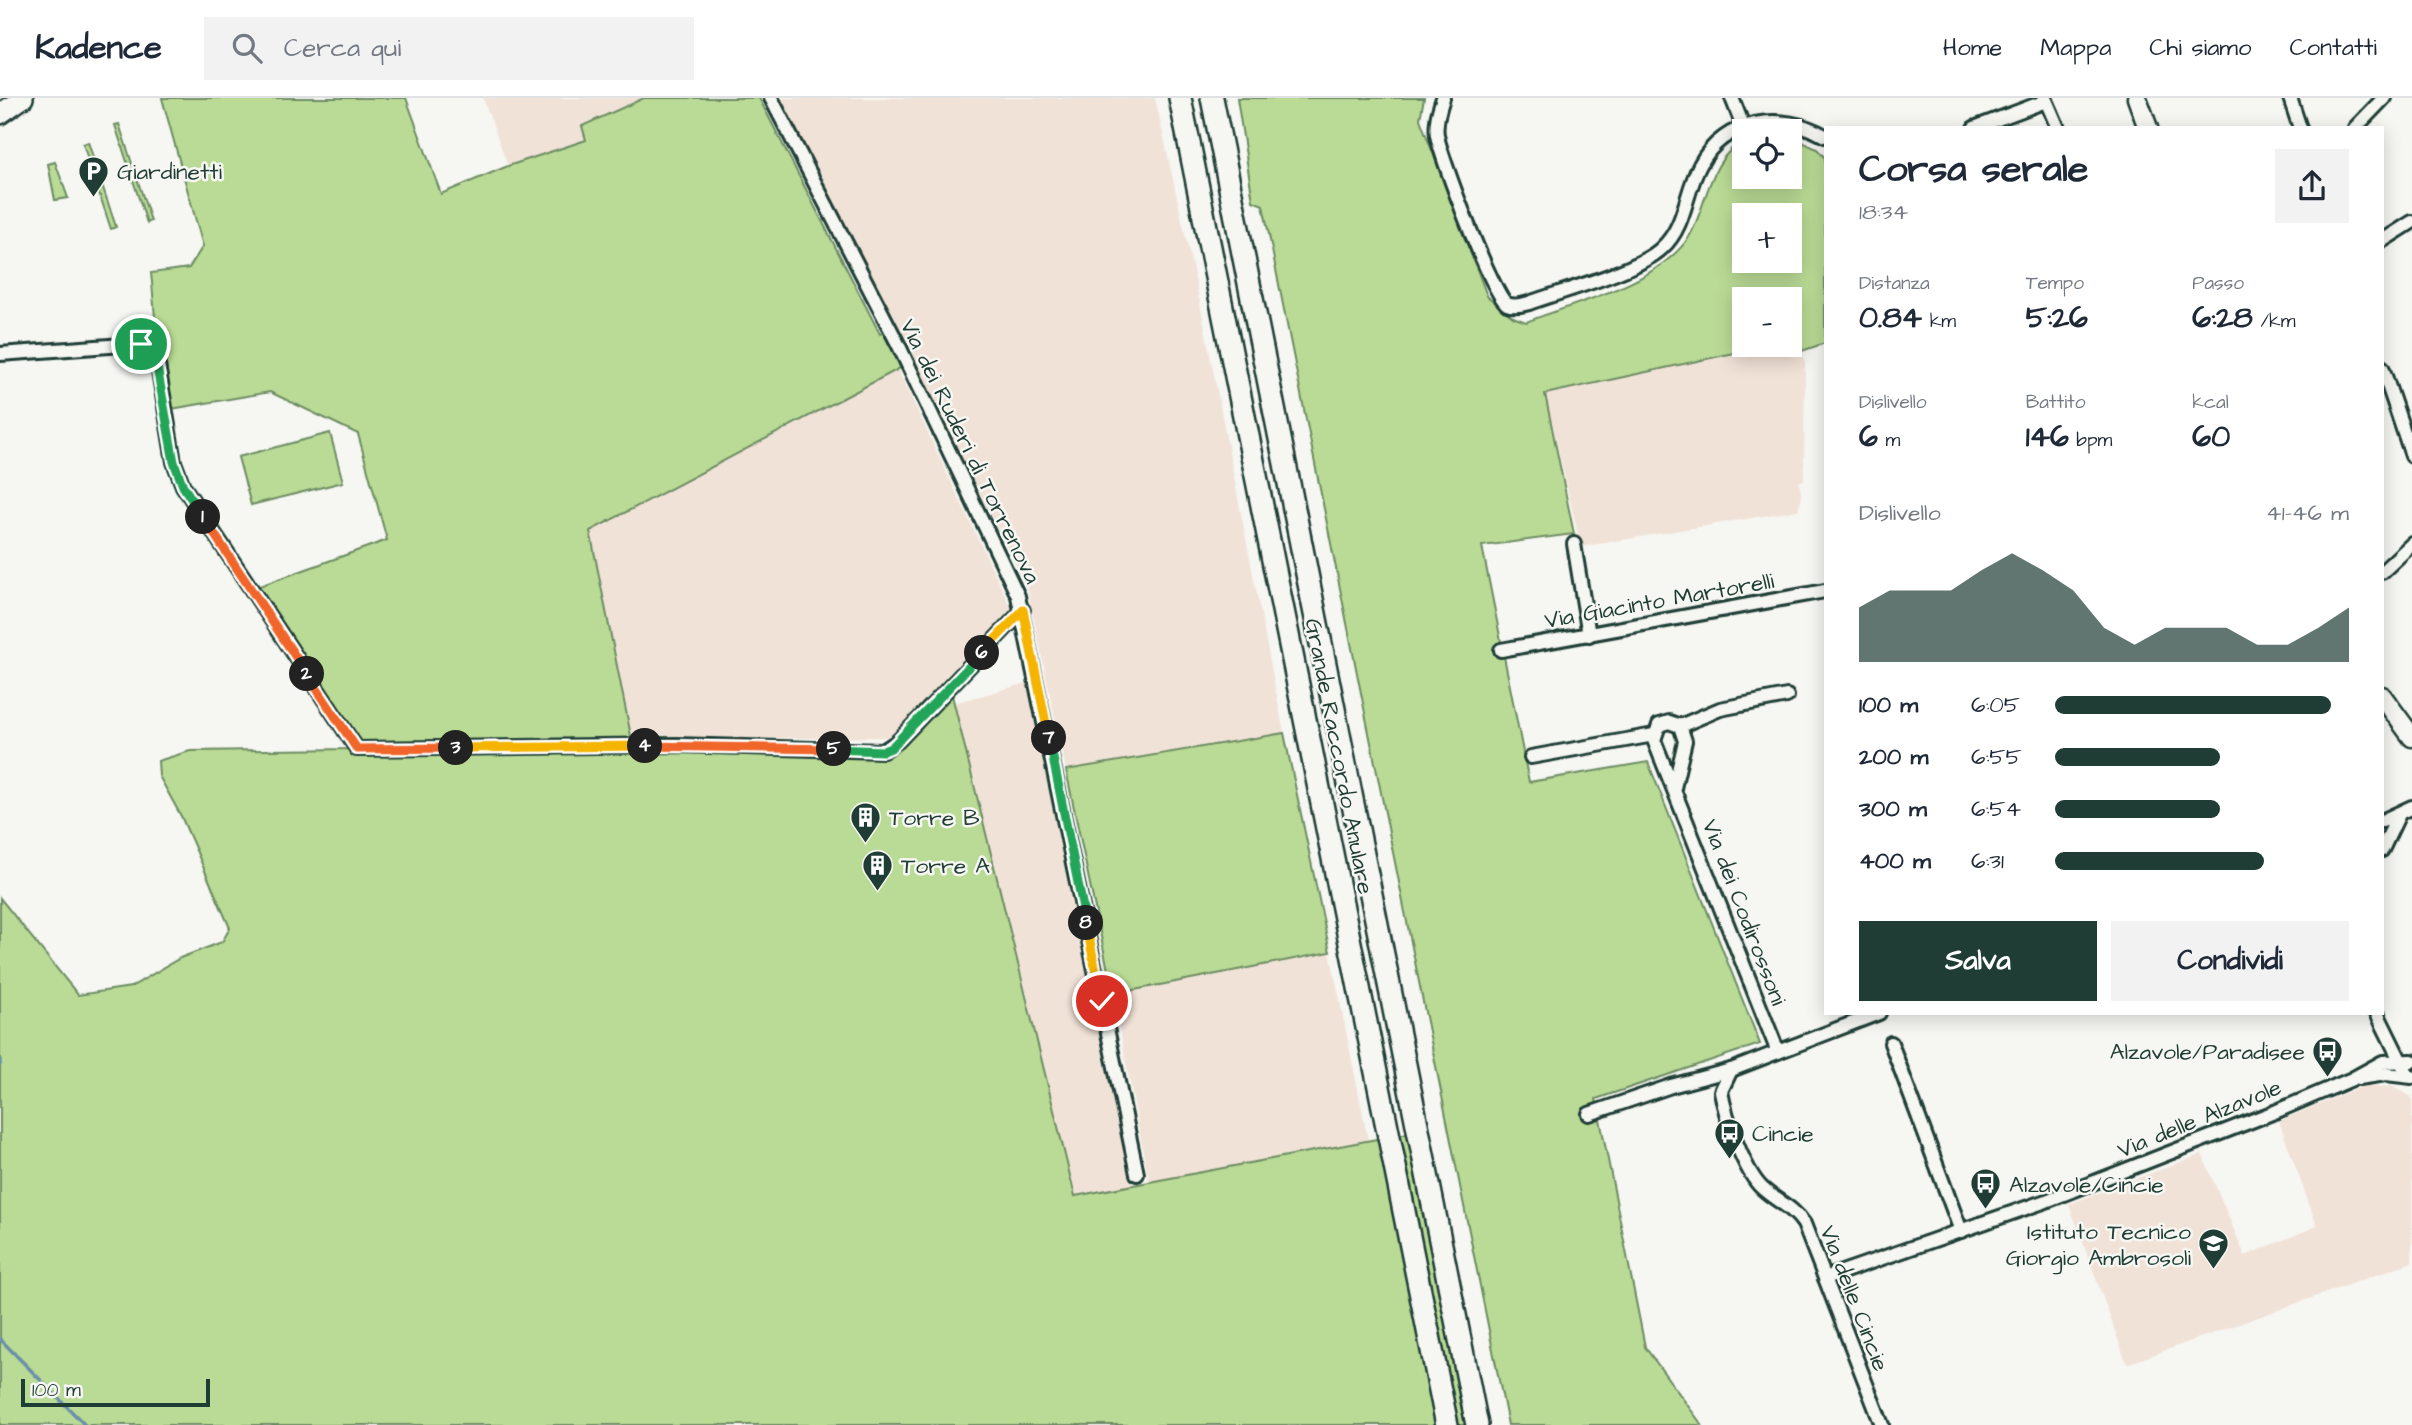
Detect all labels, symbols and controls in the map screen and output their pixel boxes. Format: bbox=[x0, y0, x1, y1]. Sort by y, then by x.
search box bbox=[204, 17, 694, 80]
text: Kadence bbox=[35, 25, 162, 71]
icon: search bbox=[228, 29, 266, 67]
text: Cerca qui bbox=[284, 30, 401, 66]
text: Home bbox=[1943, 31, 2002, 65]
text: Mappa bbox=[2040, 31, 2111, 65]
text: Chi siamo bbox=[2149, 31, 2252, 65]
text: Contatti bbox=[2290, 31, 2377, 65]
map controls bbox=[1732, 119, 1802, 357]
button: locate bbox=[1732, 119, 1802, 189]
text: Corsa serale bbox=[1859, 144, 2088, 196]
button: share bbox=[2275, 149, 2349, 223]
parking icon: Giardinetti bbox=[77, 154, 111, 198]
place label: Giardinetti bbox=[117, 156, 223, 188]
text: 18:34 bbox=[1859, 196, 1908, 228]
button: + bbox=[1732, 203, 1802, 273]
text: Distanza bbox=[1859, 270, 1930, 297]
text: Tempo bbox=[2026, 270, 2084, 297]
text: Passo bbox=[2192, 270, 2244, 297]
button: − bbox=[1732, 287, 1802, 357]
text: 0.84 bbox=[1859, 297, 1922, 339]
text: 5:26 bbox=[2026, 297, 2088, 339]
text: 6:28 bbox=[2192, 297, 2253, 339]
text: km bbox=[1922, 308, 1956, 335]
text: /km bbox=[2253, 308, 2296, 335]
pin bbox=[111, 314, 171, 374]
street label: Via dei Ruderi di Torrenova bbox=[892, 314, 1048, 590]
icon: arrive bbox=[122, 325, 160, 363]
text: Dislivello bbox=[1859, 389, 1926, 416]
text: Battito bbox=[2026, 389, 2085, 416]
text: kcal bbox=[2192, 389, 2229, 416]
text: 6 bbox=[1859, 416, 1878, 458]
text: 146 bbox=[2026, 416, 2069, 458]
text: 60 bbox=[2192, 416, 2230, 458]
text: m bbox=[1878, 427, 1900, 454]
text: bpm bbox=[2069, 427, 2112, 454]
text: Dislivello bbox=[1859, 497, 1941, 529]
text: 41–46 m bbox=[2266, 497, 2349, 529]
pin: 1 bbox=[186, 500, 220, 534]
text: 1 bbox=[201, 503, 204, 530]
street label: Via Giacinto Martorelli bbox=[1542, 565, 1777, 637]
street label: Grande Raccordo Anulare bbox=[1297, 616, 1381, 897]
pin: 6 bbox=[964, 636, 1000, 670]
text: 6 bbox=[976, 639, 987, 666]
pin: 2 bbox=[290, 656, 324, 692]
text: 2 bbox=[301, 660, 312, 687]
text: 100 m bbox=[1859, 689, 1918, 721]
text: 6:05 bbox=[1971, 689, 2020, 721]
pin: 7 bbox=[1032, 720, 1066, 756]
text: 7 bbox=[1043, 724, 1054, 751]
pin: 4 bbox=[628, 728, 662, 764]
pin: 3 bbox=[438, 730, 474, 766]
text: 4 bbox=[638, 732, 651, 759]
pin: 5 bbox=[816, 732, 852, 766]
text: 3 bbox=[451, 734, 460, 761]
text: 5 bbox=[827, 735, 840, 762]
text: 200 m bbox=[1859, 741, 1928, 773]
text: 6:55 bbox=[1971, 741, 2022, 773]
text: 300 m bbox=[1859, 793, 1927, 825]
text: 6:54 bbox=[1971, 793, 2021, 825]
building icon: Torre B bbox=[849, 800, 883, 844]
place label: Torre B bbox=[889, 802, 980, 834]
street label: Via dei Codirossoni bbox=[1694, 815, 1794, 1010]
text: 400 m bbox=[1859, 845, 1931, 877]
text: 6:31 bbox=[1971, 845, 2004, 877]
building icon: Torre A bbox=[861, 848, 895, 892]
place label: Torre A bbox=[901, 850, 990, 882]
pin: 8 bbox=[1068, 906, 1104, 940]
text: 8 bbox=[1079, 909, 1092, 936]
button: Salva bbox=[1859, 921, 2097, 1001]
button: Condividi bbox=[2111, 921, 2349, 1001]
pin bbox=[1072, 971, 1132, 1031]
icon: check bbox=[1083, 982, 1121, 1020]
bus stop icon: Alzavole/Paradisee bbox=[2311, 1034, 2345, 1078]
place label: Alzavole/Paradisee bbox=[2110, 1036, 2305, 1068]
street label: Via delle Alzavole bbox=[2113, 1071, 2286, 1166]
bus stop icon: Cincie bbox=[1712, 1116, 1746, 1160]
place label: Cincie bbox=[1752, 1118, 1814, 1150]
bus stop icon: Alzavole/Cincie bbox=[1969, 1167, 2003, 1211]
place label: Alzavole/Cincie bbox=[2009, 1169, 2164, 1201]
place label: Istituto Tecnico Giorgio Ambrosoli bbox=[2006, 1216, 2192, 1275]
street label: Via delle Cincie bbox=[1812, 1221, 1897, 1376]
school or university icon: Istituto Tecnico Giorgio Ambrosoli bbox=[2197, 1227, 2231, 1271]
scale bar bbox=[21, 1376, 210, 1408]
text: 100 m bbox=[32, 1377, 81, 1404]

